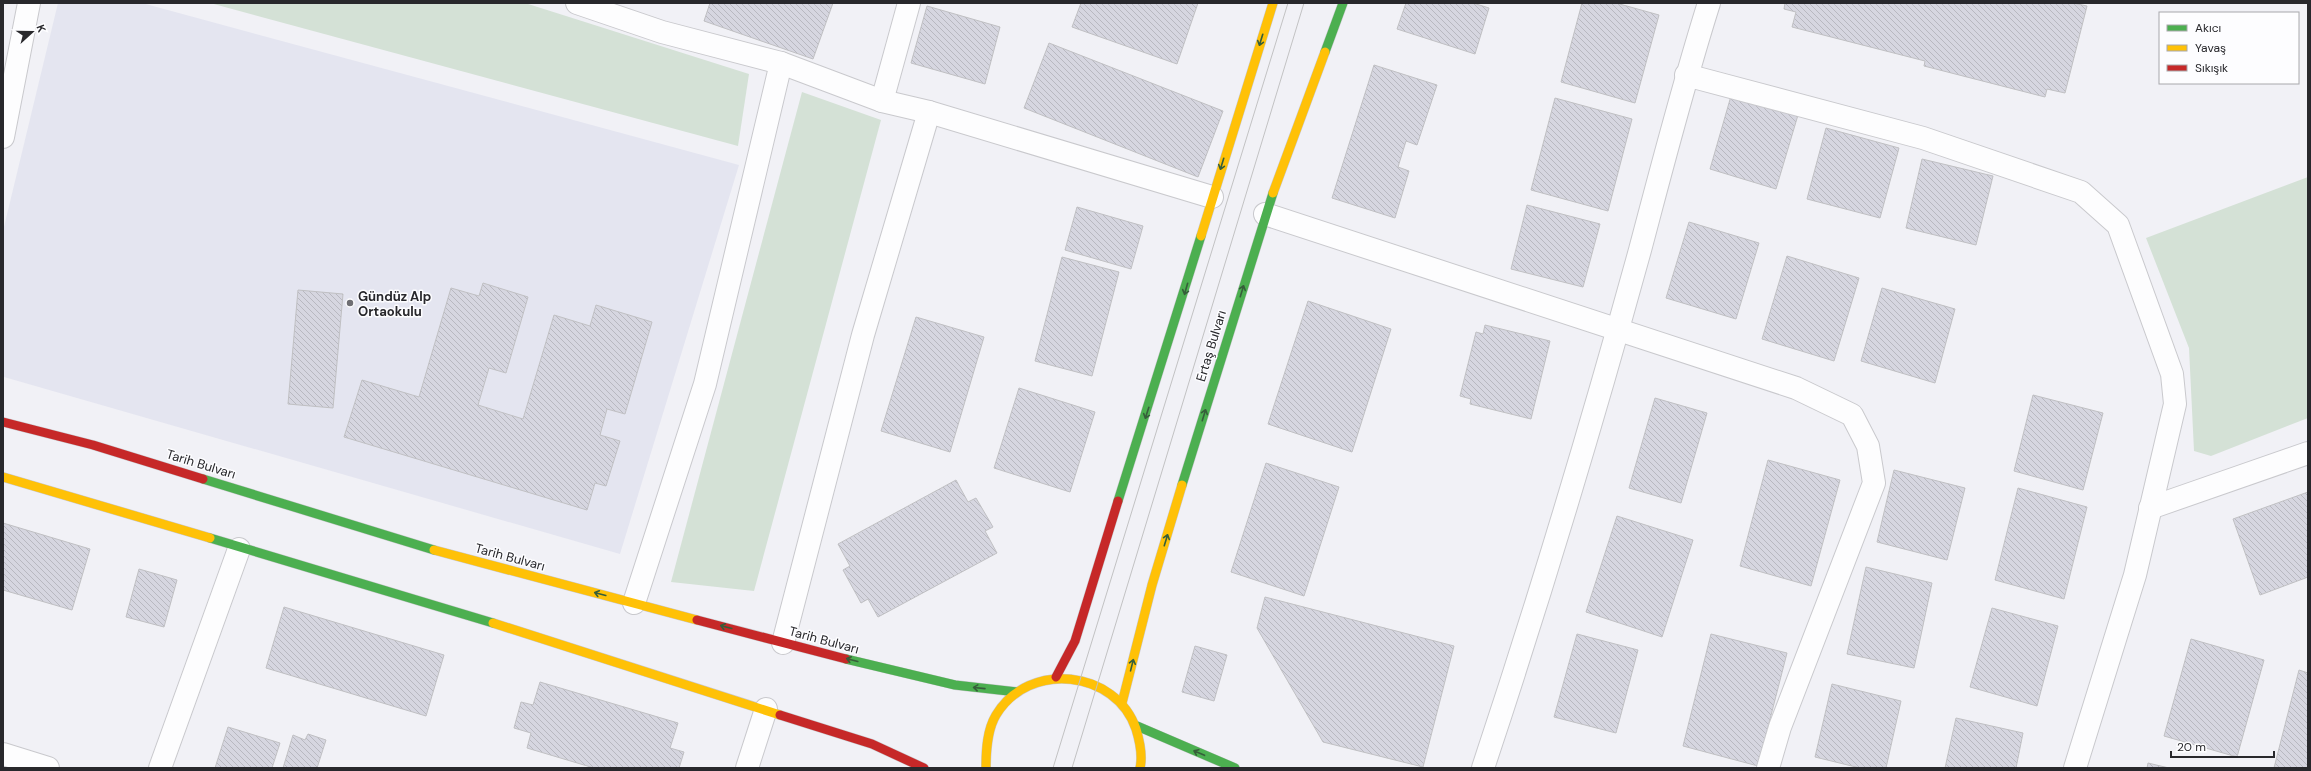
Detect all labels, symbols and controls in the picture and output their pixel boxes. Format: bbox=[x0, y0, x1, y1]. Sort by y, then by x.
north arrow bbox=[12, 12, 52, 52]
legend bbox=[2159, 12, 2299, 84]
text: Akıcı bbox=[2195, 20, 2221, 36]
text: K bbox=[34, 23, 49, 34]
one-way arrow bbox=[1257, 34, 1265, 46]
text: Yavaş bbox=[2195, 40, 2226, 56]
text: Sıkışık bbox=[2195, 60, 2228, 76]
one-way arrow bbox=[1218, 158, 1226, 170]
one-way arrow bbox=[1182, 282, 1189, 295]
one-way arrow bbox=[1239, 285, 1246, 298]
place label: Gündüz Alp Ortaokulu bbox=[358, 288, 431, 320]
marker: Gündüz Alp Ortaokulu bbox=[345, 298, 355, 308]
street label: Ertaş Bulvarı bbox=[1192, 308, 1230, 384]
one-way arrow bbox=[1143, 406, 1150, 419]
one-way arrow bbox=[1201, 409, 1208, 422]
street label: Tarih Bulvarı bbox=[164, 445, 238, 483]
one-way arrow bbox=[1163, 533, 1170, 546]
street label: Tarih Bulvarı bbox=[473, 540, 547, 574]
one-way arrow bbox=[594, 590, 607, 598]
one-way arrow bbox=[720, 623, 733, 631]
street label: Tarih Bulvarı bbox=[787, 623, 861, 657]
one-way arrow bbox=[845, 656, 858, 664]
one-way arrow bbox=[1129, 659, 1136, 672]
one-way arrow bbox=[973, 684, 986, 691]
scale bar bbox=[2171, 733, 2274, 759]
text: 20 m bbox=[2177, 739, 2206, 755]
one-way arrow bbox=[1193, 748, 1205, 756]

